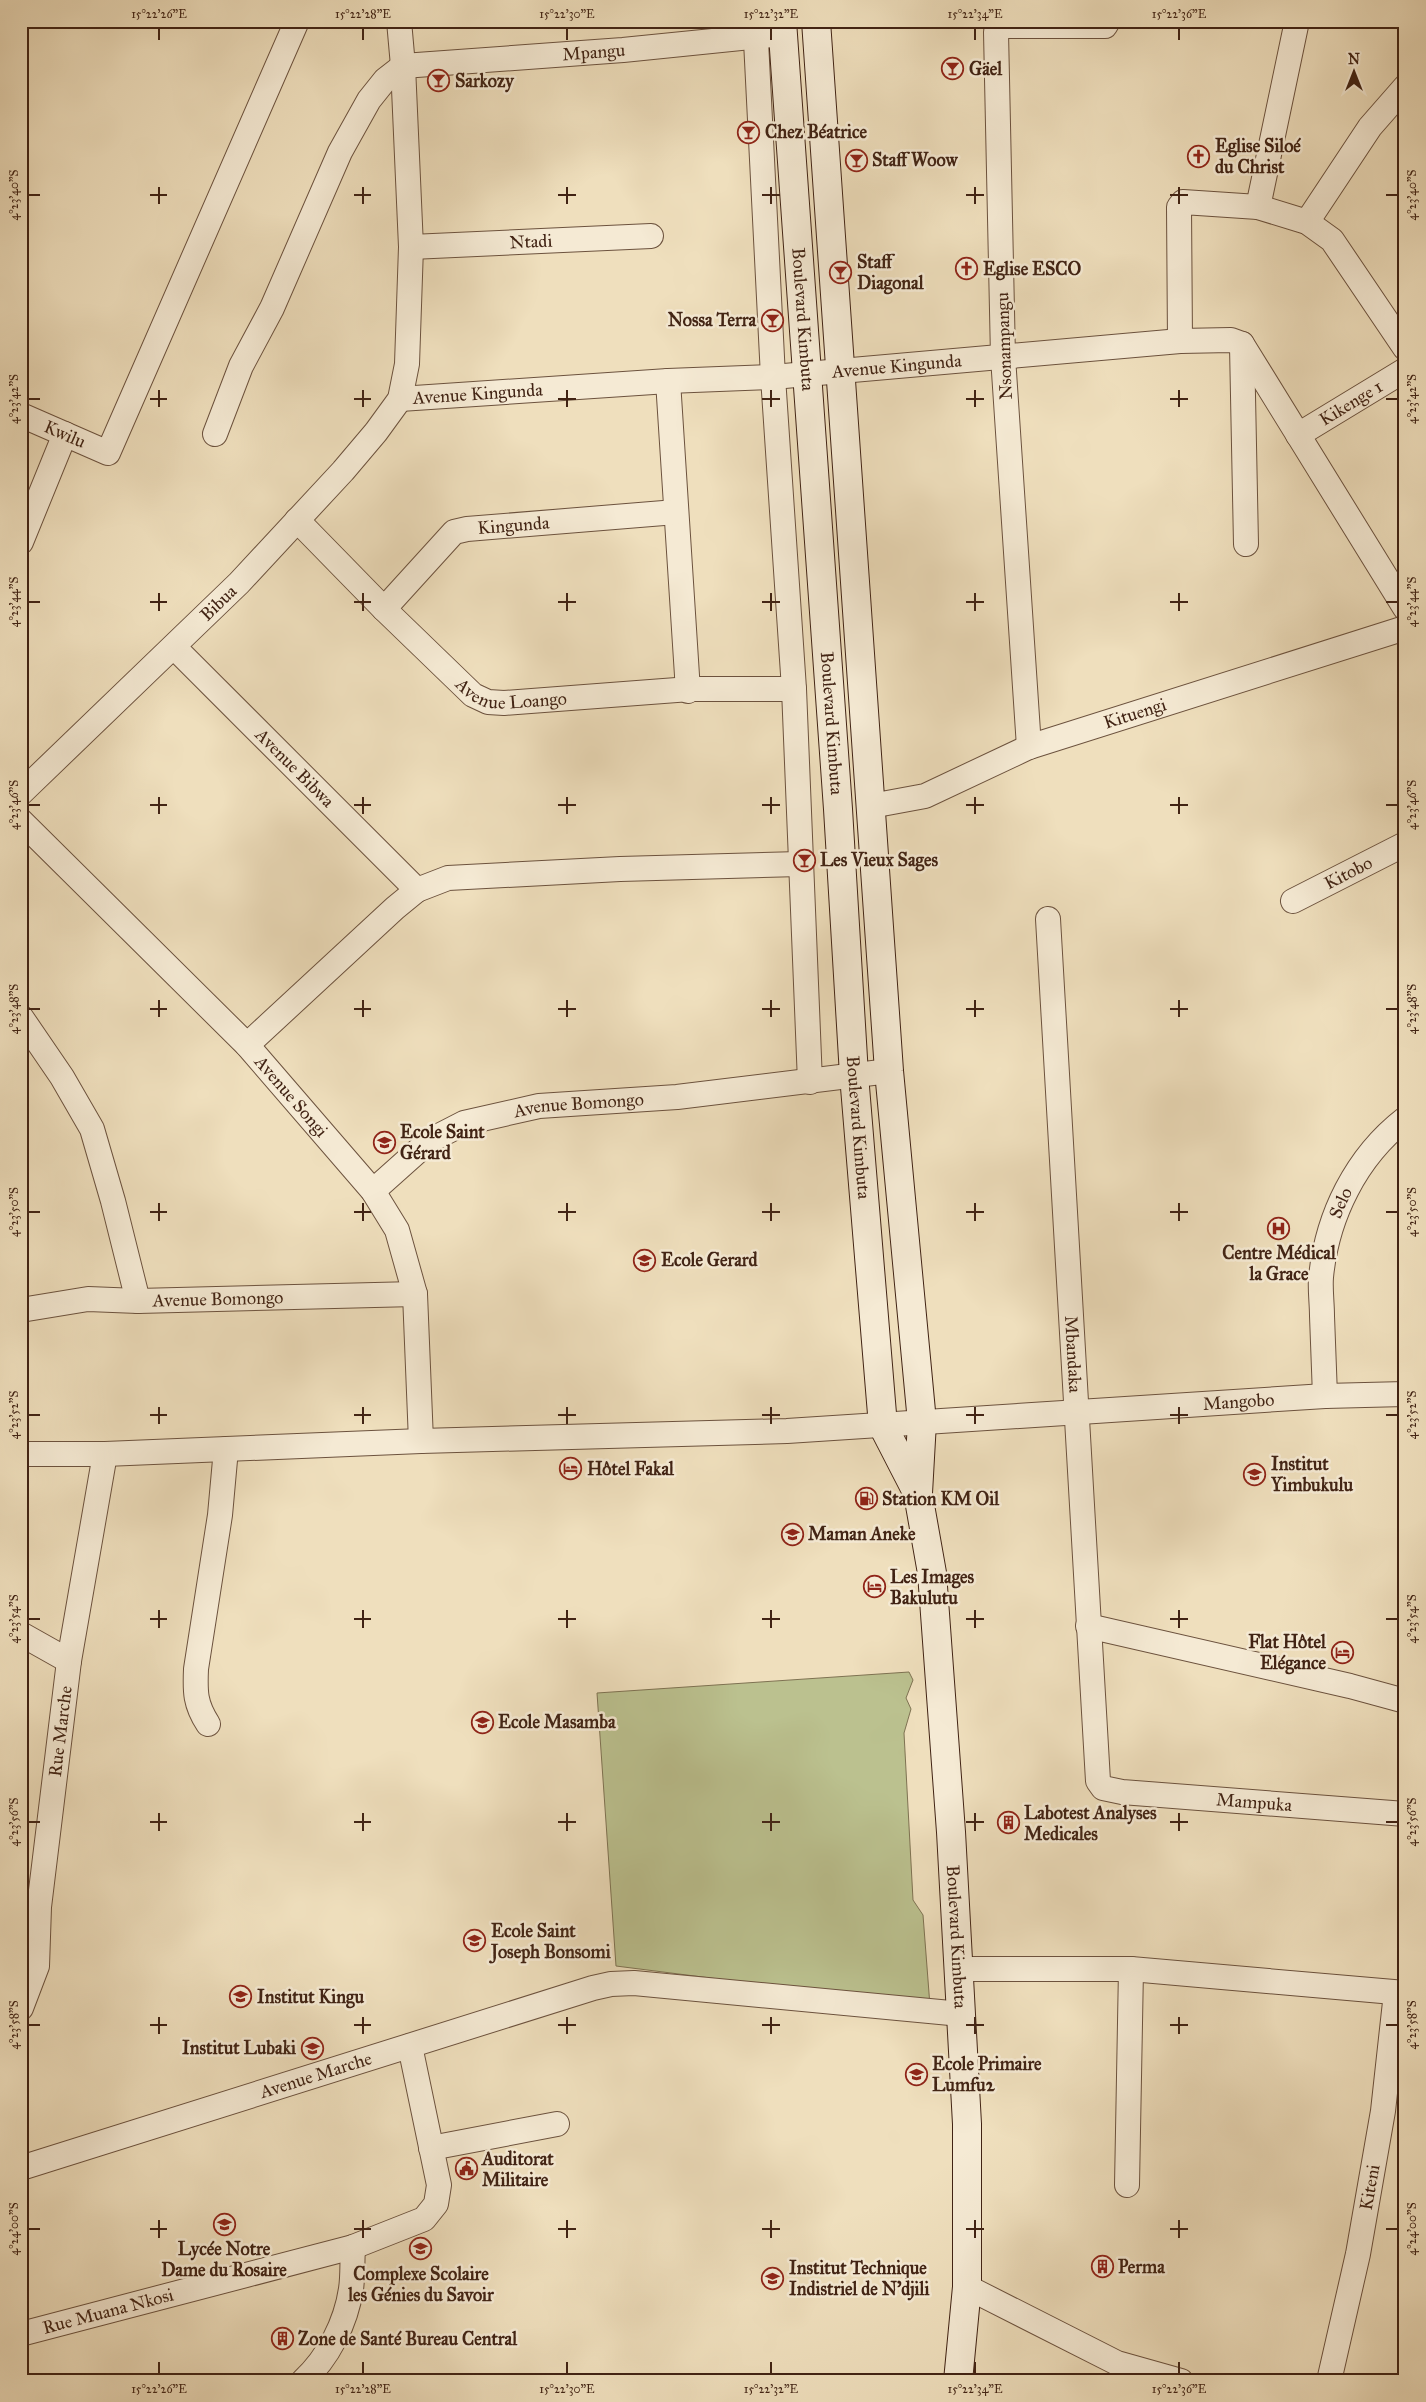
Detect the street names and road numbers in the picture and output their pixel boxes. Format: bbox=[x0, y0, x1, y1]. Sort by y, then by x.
street label: Mpangu bbox=[562, 39, 626, 65]
street label: Ntadi bbox=[509, 230, 553, 253]
street label: Boulevard Kimbuta bbox=[787, 247, 819, 392]
street label: Nsonampangu bbox=[991, 291, 1018, 400]
street label: Avenue Kingunda bbox=[830, 349, 963, 383]
street label: Kikenge 1 bbox=[1315, 375, 1387, 430]
street label: Avenue Kingunda bbox=[411, 378, 544, 409]
street label: Kwilu bbox=[41, 415, 90, 453]
street label: Kingunda bbox=[477, 511, 551, 539]
street label: Bibua bbox=[195, 580, 242, 626]
street label: Boulevard Kimbuta bbox=[816, 651, 848, 796]
street label: Avenue Loango bbox=[450, 673, 568, 714]
street label: Kituengi bbox=[1101, 693, 1169, 734]
street label: Avenue Bibwa bbox=[250, 723, 339, 812]
street label: Kitobo bbox=[1320, 851, 1376, 894]
street label: Avenue Songi bbox=[249, 1050, 333, 1142]
street label: Boulevard Kimbuta bbox=[842, 1055, 875, 1200]
street label: Avenue Bomongo bbox=[511, 1088, 645, 1123]
street label: Selo bbox=[1324, 1184, 1357, 1222]
street label: Avenue Bomongo bbox=[151, 1286, 284, 1312]
street label: Mbandaka bbox=[1060, 1315, 1086, 1394]
street label: Mangobo bbox=[1202, 1388, 1275, 1415]
street label: Rue Marche bbox=[44, 1685, 77, 1778]
street label: Mampuka bbox=[1215, 1788, 1293, 1816]
street label: Boulevard Kimbuta bbox=[942, 1864, 972, 2010]
street label: Avenue Marche bbox=[256, 2047, 374, 2103]
street label: Kiteni bbox=[1355, 2163, 1384, 2212]
street label: Rue Muana Nkosi bbox=[40, 2283, 176, 2339]

